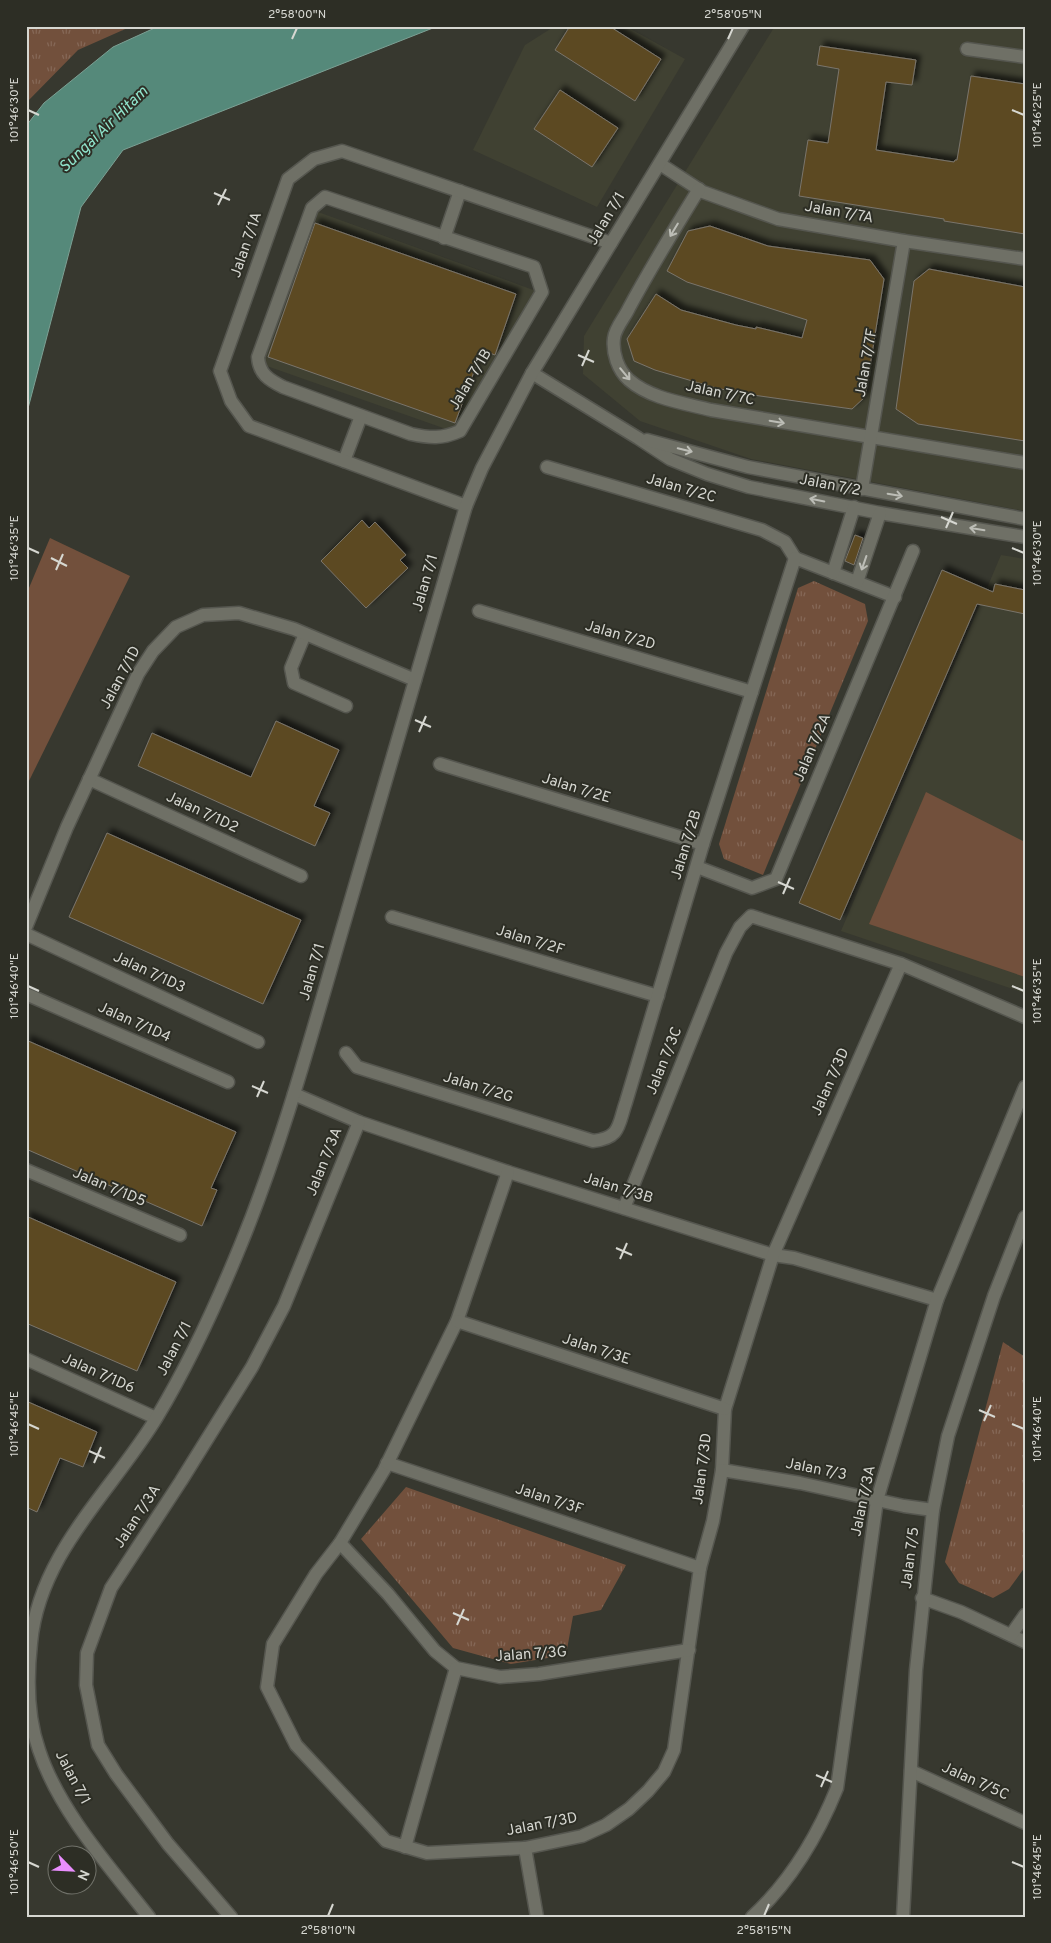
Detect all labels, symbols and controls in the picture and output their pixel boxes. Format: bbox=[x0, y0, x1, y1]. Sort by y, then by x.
text: 2°58'00"N bbox=[268, 7, 326, 23]
text: 2°58'05"N bbox=[704, 7, 762, 23]
text: 101°46'30"E bbox=[7, 77, 23, 143]
water label: Sungai Air Hitam bbox=[55, 82, 153, 178]
text: 101°46'25"E bbox=[1030, 82, 1046, 148]
street label: Jalan 7/1 bbox=[584, 189, 630, 249]
street label: Jalan 7/7A bbox=[803, 198, 875, 228]
street label: Jalan 7/1A bbox=[227, 210, 267, 280]
one-way arrow bbox=[668, 223, 678, 237]
street label: Jalan 7/7F bbox=[852, 327, 882, 399]
street label: Jalan 7/1B bbox=[445, 346, 497, 414]
one-way arrow bbox=[619, 367, 630, 380]
street label: Jalan 7/7C bbox=[684, 377, 756, 411]
one-way arrow bbox=[769, 417, 785, 427]
one-way arrow bbox=[676, 446, 692, 455]
street label: Jalan 7/2C bbox=[644, 470, 718, 508]
street label: Jalan 7/2 bbox=[798, 471, 862, 501]
one-way arrow bbox=[886, 491, 902, 501]
one-way arrow bbox=[809, 495, 825, 504]
text: 101°46'35"E bbox=[7, 515, 23, 581]
text: 101°46'30"E bbox=[1030, 520, 1046, 586]
one-way arrow bbox=[969, 524, 985, 534]
street label: Jalan 7/1 bbox=[409, 552, 443, 614]
one-way arrow bbox=[858, 555, 868, 571]
street label: Jalan 7/2D bbox=[583, 617, 657, 655]
street label: Jalan 7/1D bbox=[96, 643, 146, 713]
street label: Jalan 7/2A bbox=[790, 711, 836, 785]
street label: Jalan 7/2E bbox=[539, 770, 613, 808]
street label: Jalan 7/1D2 bbox=[163, 788, 241, 838]
street label: Jalan 7/2B bbox=[667, 808, 707, 882]
street label: Jalan 7/2F bbox=[493, 922, 567, 960]
street label: Jalan 7/1 bbox=[296, 941, 330, 1003]
street label: Jalan 7/1D3 bbox=[110, 948, 188, 998]
text: 101°46'40"E bbox=[7, 953, 23, 1019]
text: 101°46'35"E bbox=[1030, 958, 1046, 1024]
street label: Jalan 7/1D4 bbox=[94, 998, 174, 1048]
street label: Jalan 7/3C bbox=[643, 1024, 687, 1098]
street label: Jalan 7/3D bbox=[808, 1045, 854, 1119]
street label: Jalan 7/2G bbox=[441, 1068, 515, 1108]
street label: Jalan 7/3A bbox=[303, 1125, 347, 1199]
street label: Jalan 7/1D5 bbox=[69, 1164, 149, 1212]
street label: Jalan 7/3B bbox=[581, 1169, 655, 1209]
street label: Jalan 7/1 bbox=[153, 1319, 197, 1379]
street label: Jalan 7/3E bbox=[559, 1330, 633, 1370]
street label: Jalan 7/1D6 bbox=[59, 1350, 137, 1399]
text: 101°46'45"E bbox=[7, 1391, 23, 1457]
text: 101°46'40"E bbox=[1030, 1396, 1046, 1462]
street label: Jalan 7/3D bbox=[689, 1432, 717, 1506]
street label: Jalan 7/3 bbox=[784, 1455, 848, 1485]
street label: Jalan 7/3A bbox=[847, 1464, 881, 1538]
street label: Jalan 7/3F bbox=[513, 1480, 585, 1520]
street label: Jalan 7/3A bbox=[110, 1482, 166, 1552]
street label: Jalan 7/5 bbox=[898, 1526, 924, 1590]
street label: Jalan 7/3G bbox=[494, 1643, 568, 1667]
street label: Jalan 7/1 bbox=[50, 1748, 94, 1808]
street label: Jalan 7/5C bbox=[938, 1759, 1012, 1805]
street label: Jalan 7/3D bbox=[505, 1809, 579, 1841]
text: 101°46'50"E bbox=[7, 1829, 23, 1895]
text: 101°46'45"E bbox=[1030, 1834, 1046, 1900]
north arrow bbox=[48, 1846, 98, 1896]
text: N bbox=[73, 1867, 92, 1883]
text: 2°58'10"N bbox=[300, 1923, 356, 1939]
text: 2°58'15"N bbox=[737, 1923, 791, 1939]

